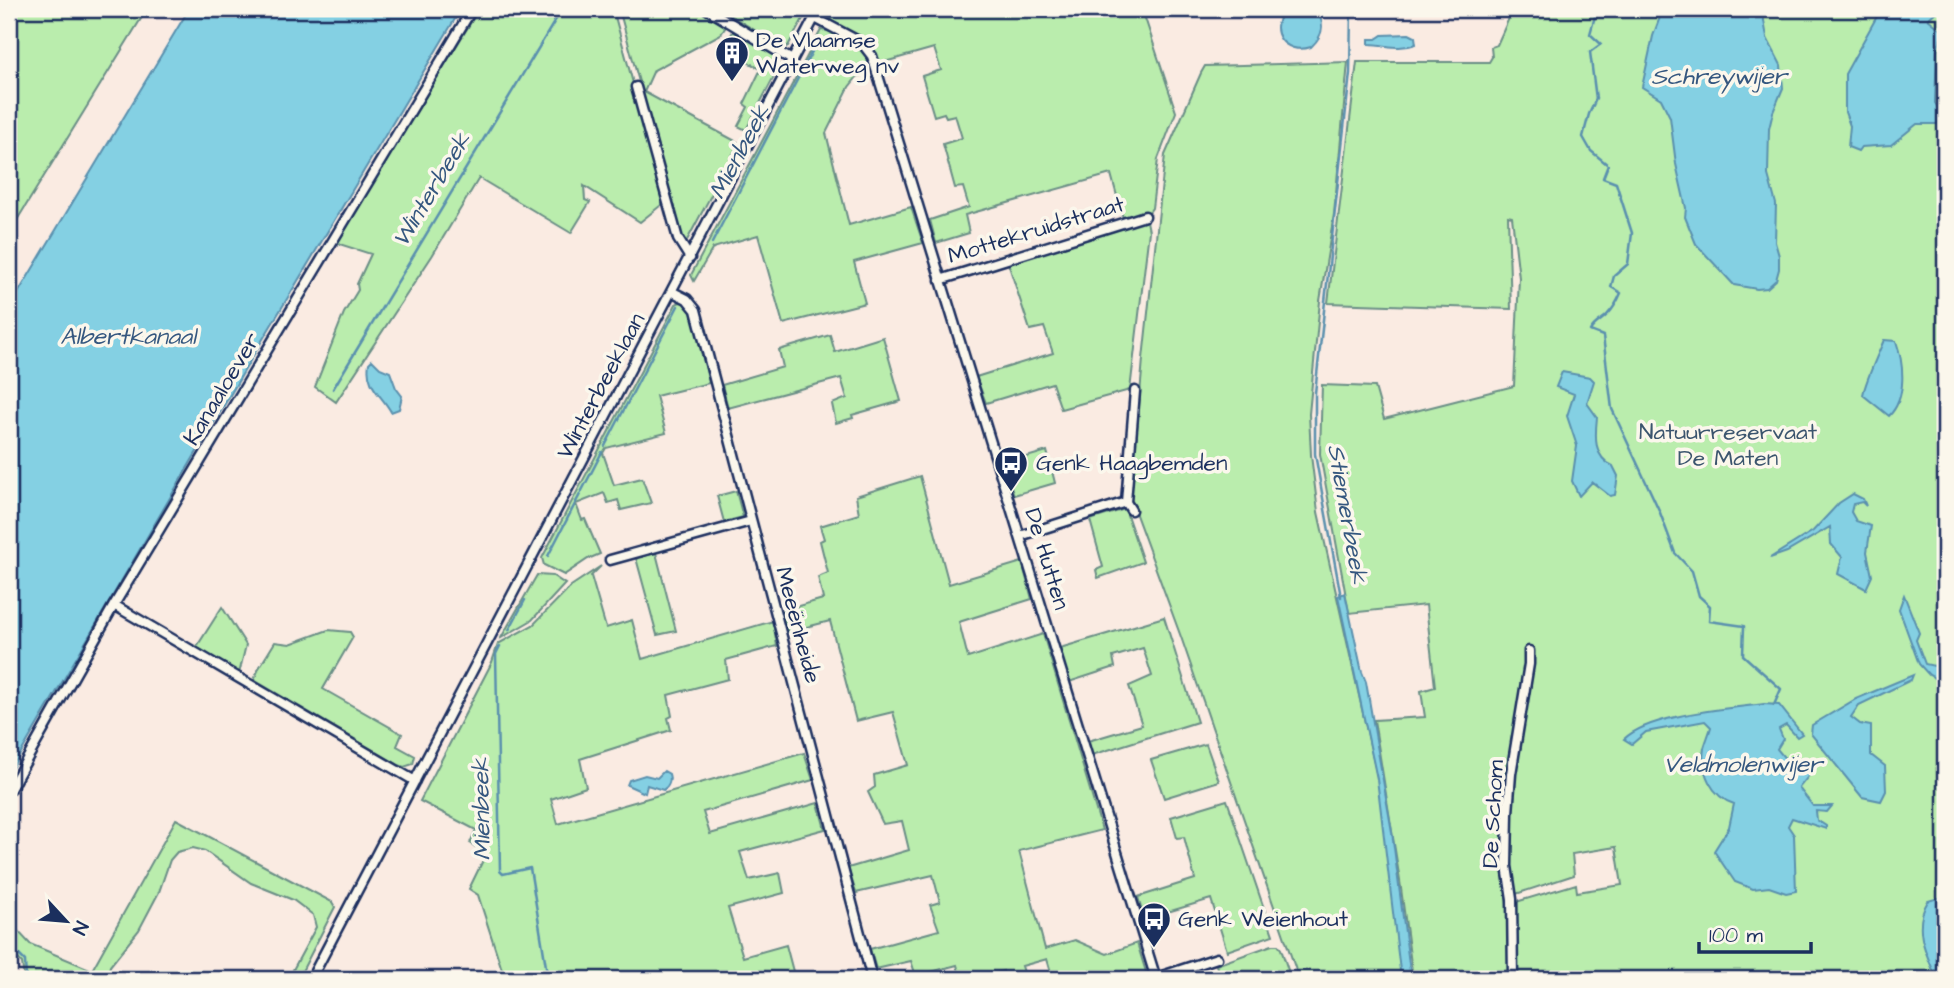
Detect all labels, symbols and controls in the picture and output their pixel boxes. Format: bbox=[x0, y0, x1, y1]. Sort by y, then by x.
place label: De Vlaamse Waterweg nv bbox=[756, 24, 899, 83]
building icon: De Vlaamse Waterweg nv bbox=[713, 34, 751, 83]
water label: Schreywijer bbox=[1651, 60, 1789, 94]
water label: Mienbeek bbox=[701, 98, 780, 205]
water label: Winterbeek bbox=[384, 125, 480, 254]
street label: Mottekruidstraat bbox=[944, 188, 1129, 272]
street label: Winterbeeklaan bbox=[549, 307, 653, 465]
water label: Albertkanaal bbox=[60, 320, 199, 354]
street label: Kanaaloever bbox=[176, 326, 268, 451]
park label: Natuurreservaat De Maten bbox=[1639, 416, 1818, 474]
water label: Stiemerbeek bbox=[1318, 442, 1376, 588]
bus stop icon: Genk Haagbemden bbox=[992, 444, 1030, 493]
place label: Genk Haagbemden bbox=[1036, 447, 1227, 480]
street label: De Hutten bbox=[1016, 504, 1078, 614]
street label: Meeënheide bbox=[767, 563, 829, 687]
water label: Veldmolenwijer bbox=[1664, 748, 1825, 782]
water label: Mienbeek bbox=[464, 756, 500, 861]
street label: De Schom bbox=[1474, 759, 1512, 869]
north arrow bbox=[32, 886, 102, 956]
bus stop icon: Genk Weienhout bbox=[1135, 900, 1173, 949]
place label: Genk Weienhout bbox=[1178, 903, 1349, 935]
scale bar bbox=[1699, 911, 1811, 955]
text: N bbox=[65, 917, 95, 939]
text: 100 m bbox=[1709, 921, 1764, 950]

